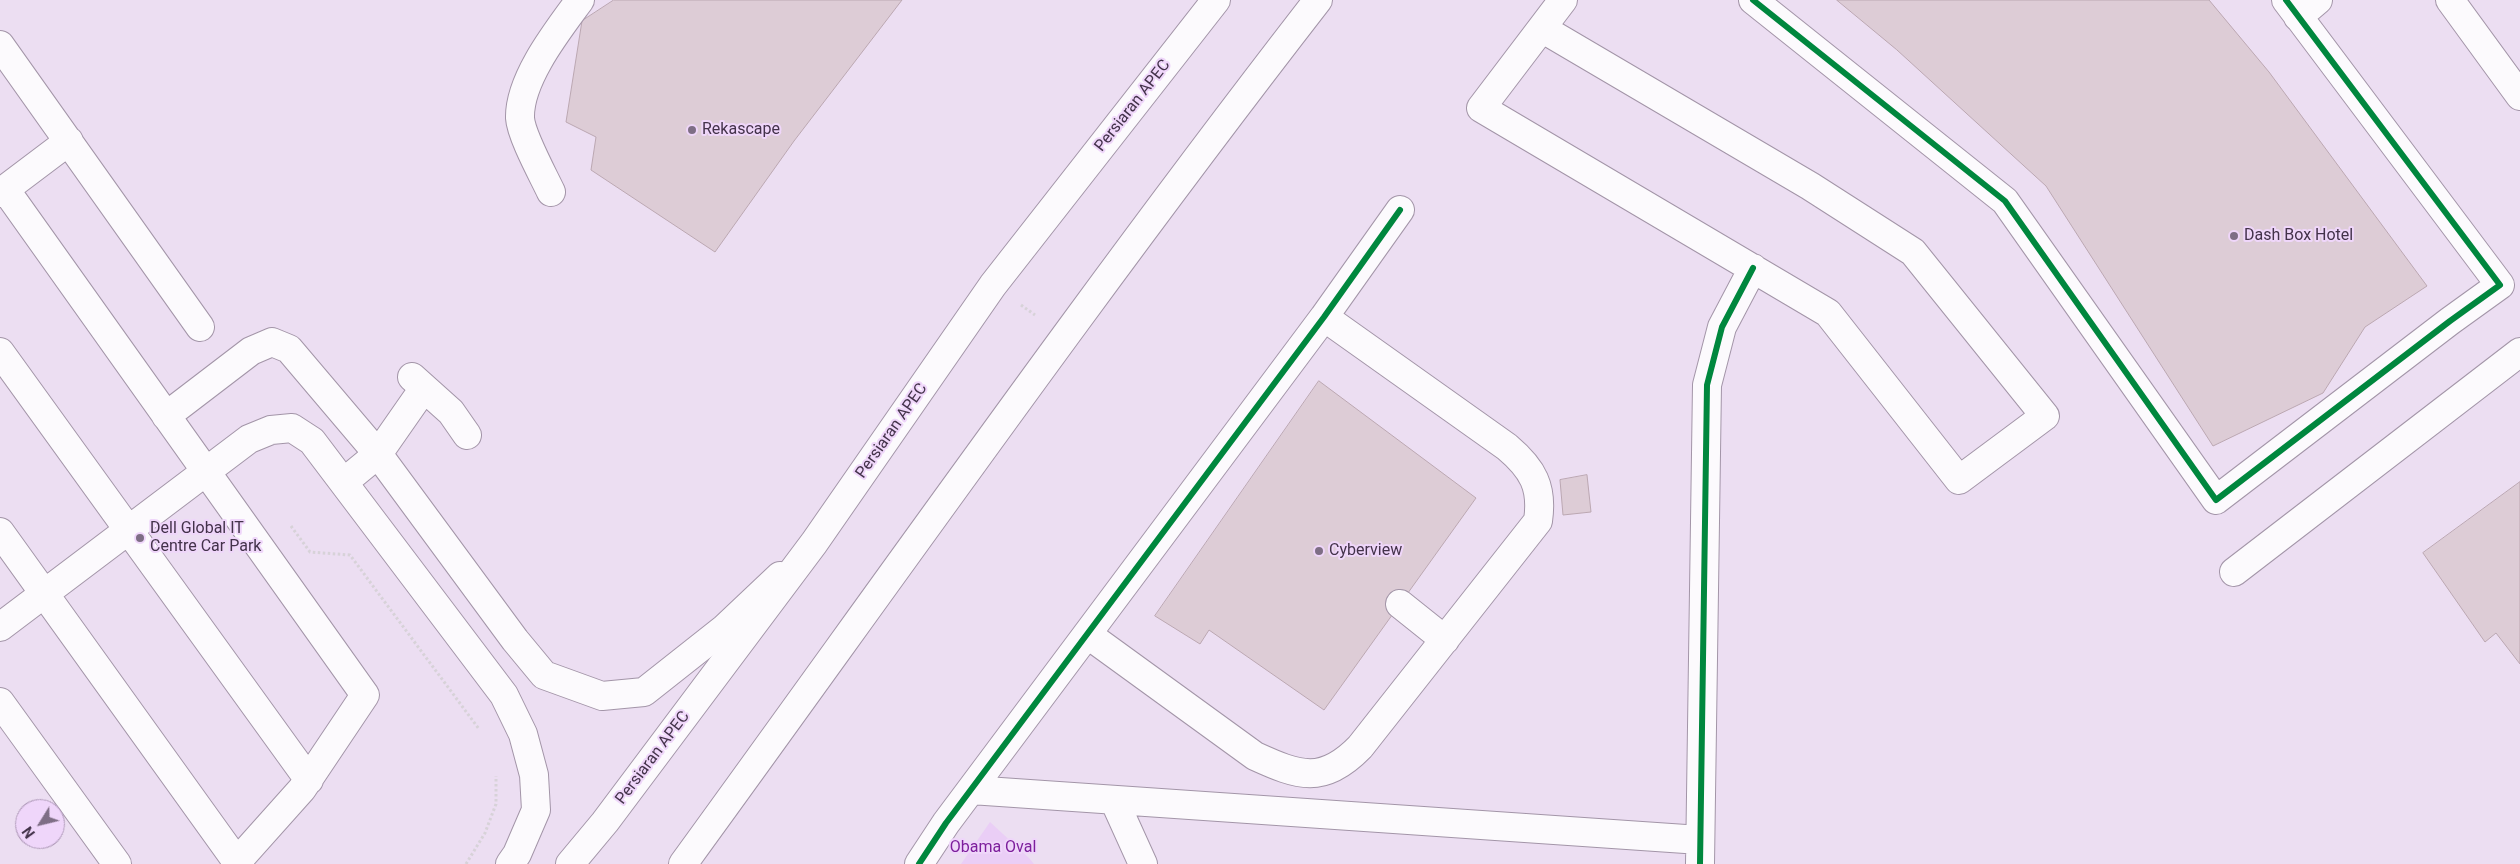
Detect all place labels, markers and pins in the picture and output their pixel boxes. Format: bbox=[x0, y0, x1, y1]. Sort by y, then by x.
place label: Rekascape bbox=[702, 120, 780, 140]
marker: Rekascape bbox=[686, 124, 698, 136]
place label: Dash Box Hotel bbox=[2244, 226, 2353, 246]
marker: Dash Box Hotel bbox=[2228, 230, 2240, 242]
place label: Dell Global IT Centre Car Park bbox=[150, 519, 261, 557]
marker: Dell Global IT Centre Car Park bbox=[134, 532, 146, 544]
place label: Cyberview bbox=[1329, 541, 1402, 561]
marker: Cyberview bbox=[1313, 545, 1325, 557]

